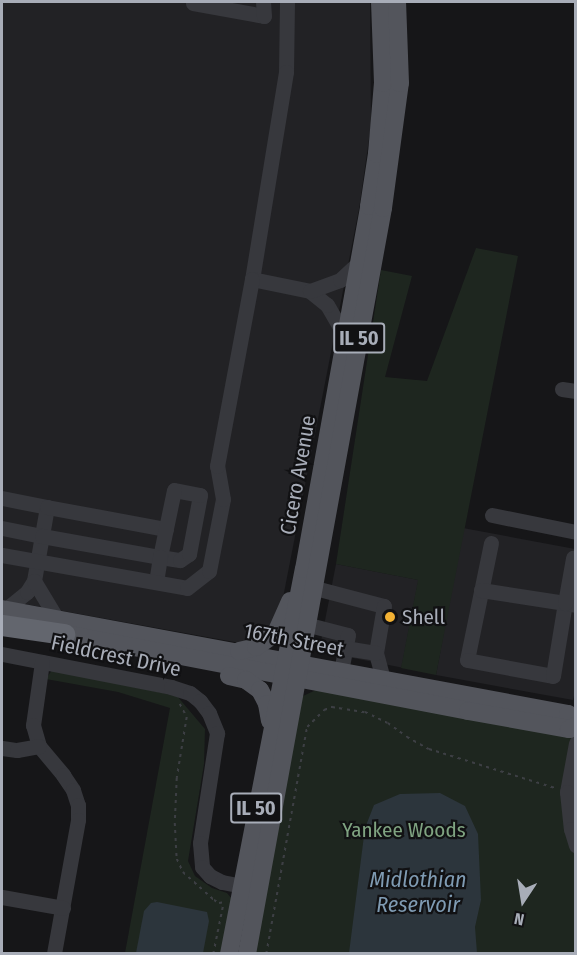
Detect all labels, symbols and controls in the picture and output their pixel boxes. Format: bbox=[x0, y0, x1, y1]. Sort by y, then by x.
road number: IL 50 bbox=[332, 321, 386, 355]
street label: Cicero Avenue bbox=[275, 413, 321, 537]
place label: Shell bbox=[402, 604, 445, 630]
marker: Shell bbox=[383, 610, 397, 624]
street label: 167th Street bbox=[242, 618, 346, 662]
street label: Fieldcrest Drive bbox=[49, 630, 183, 682]
road number: IL 50 bbox=[229, 791, 283, 825]
park label: Yankee Woods bbox=[342, 817, 466, 843]
water label: Midlothian Reservoir bbox=[369, 866, 467, 918]
north arrow bbox=[493, 871, 553, 931]
text: N bbox=[512, 909, 526, 929]

